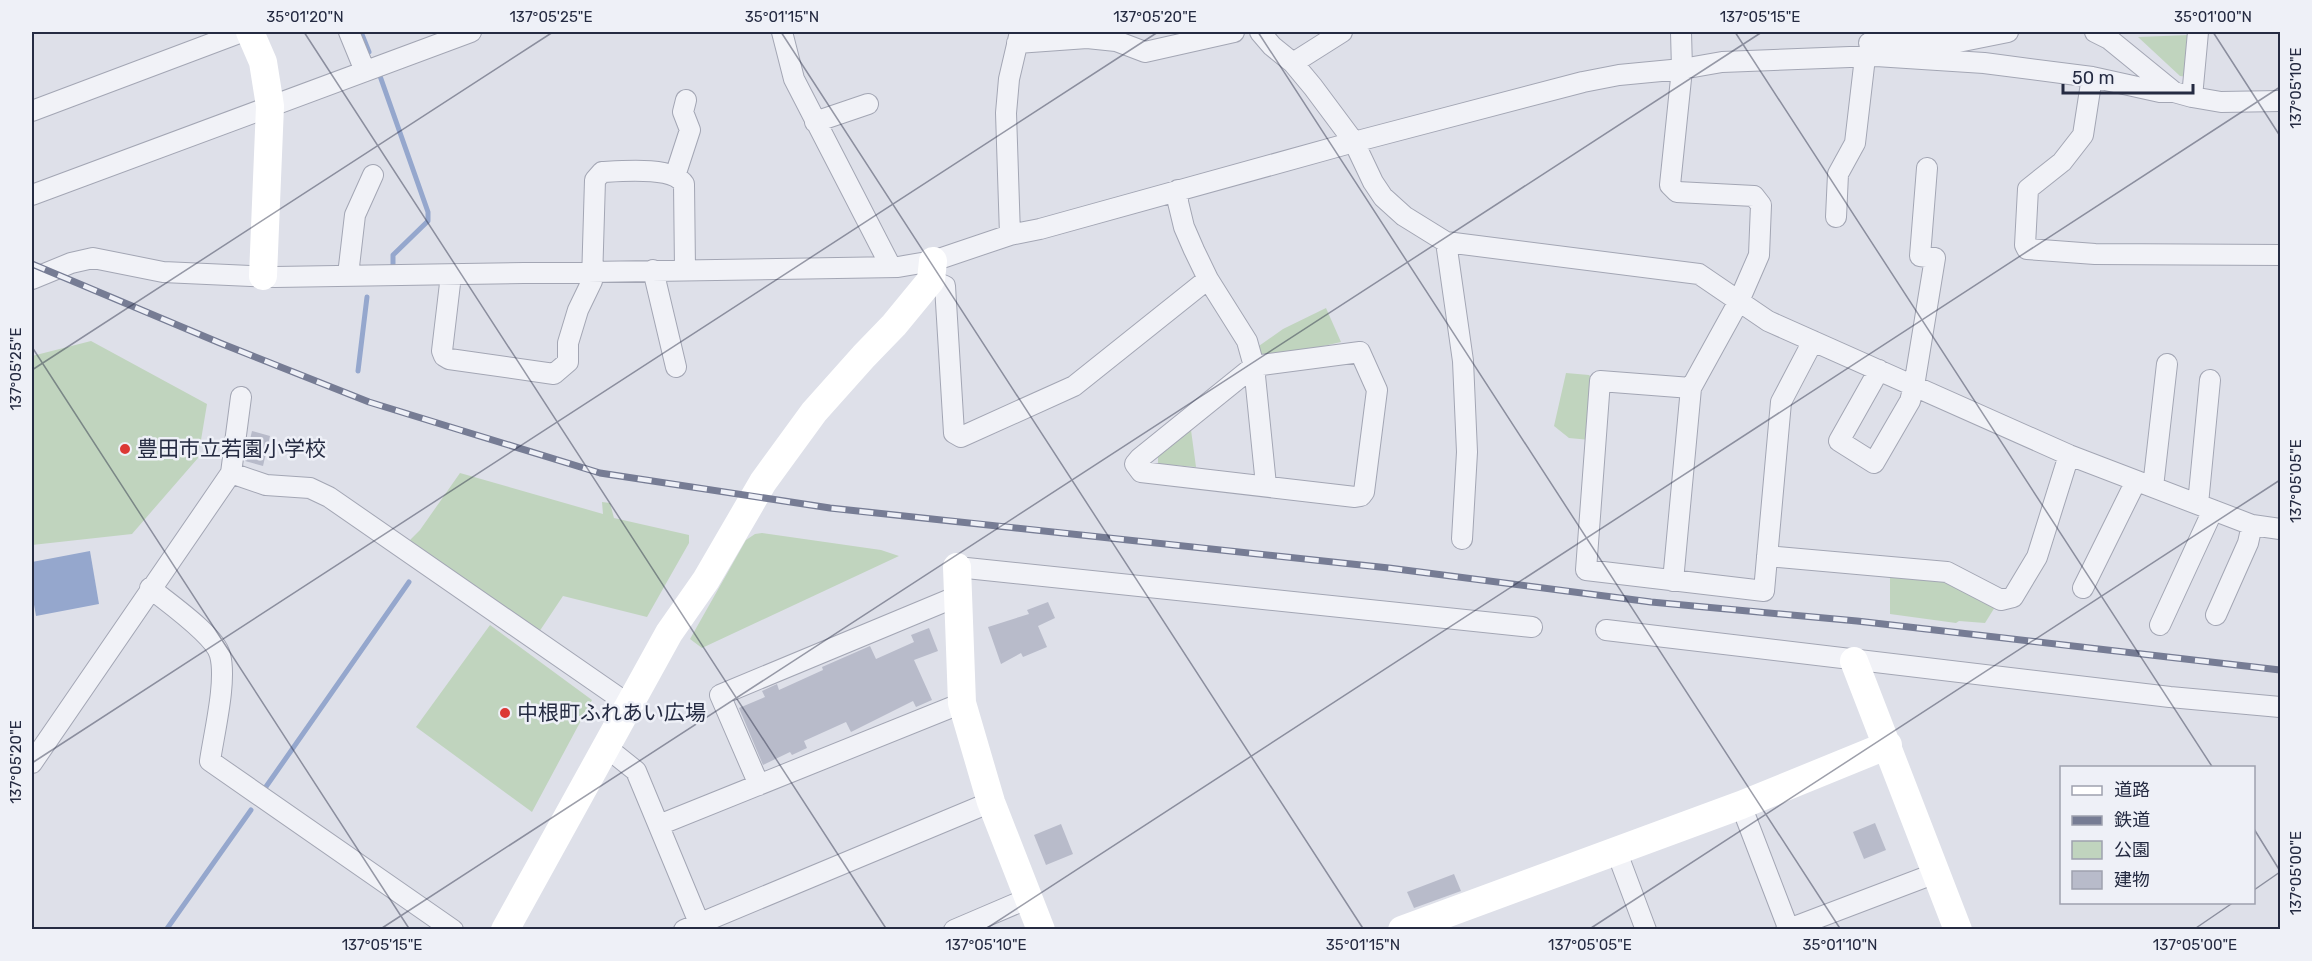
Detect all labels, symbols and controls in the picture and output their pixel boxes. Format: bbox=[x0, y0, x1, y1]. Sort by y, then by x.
text: 35°01'20"N bbox=[266, 8, 344, 26]
text: 137°05'25"E bbox=[509, 8, 593, 26]
text: 35°01'15"N bbox=[745, 8, 819, 26]
text: 137°05'20"E bbox=[1113, 8, 1197, 26]
text: 137°05'15"E bbox=[1720, 8, 1800, 26]
text: 35°01'00"N bbox=[2174, 8, 2252, 26]
text: 137°05'10"E bbox=[2287, 47, 2305, 129]
scale bar bbox=[2063, 57, 2194, 95]
text: 50 m bbox=[2072, 67, 2115, 89]
text: 137°05'25"E bbox=[7, 327, 25, 411]
place label: 豊田市立若園小学校 bbox=[137, 436, 326, 461]
text: 137°05'05"E bbox=[2287, 439, 2305, 523]
marker: 豊田市立若園小学校 bbox=[118, 442, 132, 456]
place label: 中根町ふれあい広場 bbox=[517, 700, 706, 725]
marker: 中根町ふれあい広場 bbox=[498, 706, 512, 720]
text: 137°05'20"E bbox=[7, 720, 25, 804]
legend bbox=[2060, 766, 2255, 904]
text: 道路 bbox=[2114, 779, 2150, 801]
text: 鉄道 bbox=[2114, 809, 2150, 831]
text: 137°05'00"E bbox=[2287, 831, 2305, 915]
text: 公園 bbox=[2114, 839, 2150, 861]
text: 建物 bbox=[2114, 869, 2150, 891]
text: 137°05'15"E bbox=[342, 936, 422, 954]
text: 137°05'10"E bbox=[945, 936, 1027, 954]
text: 35°01'15"N bbox=[1326, 936, 1400, 954]
text: 137°05'05"E bbox=[1548, 936, 1632, 954]
text: 35°01'10"N bbox=[1803, 936, 1877, 954]
text: 137°05'00"E bbox=[2153, 936, 2237, 954]

